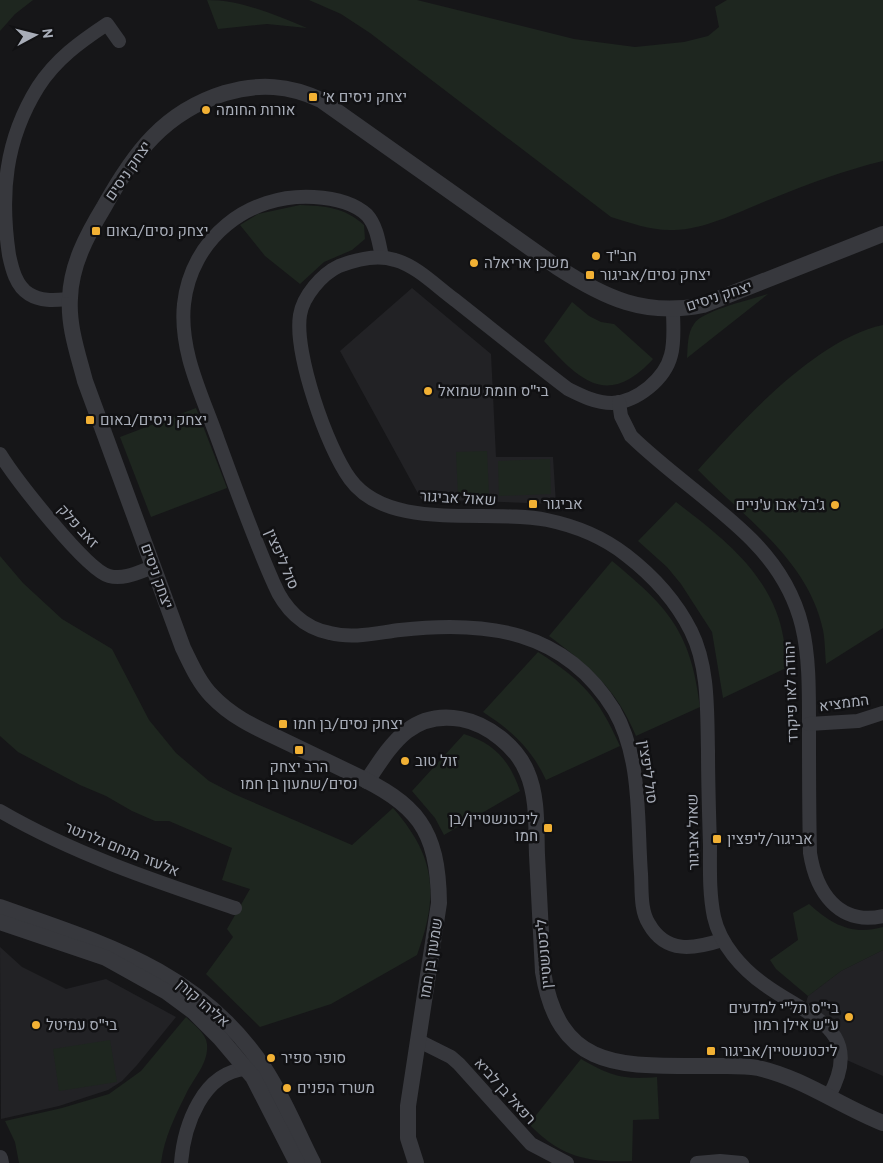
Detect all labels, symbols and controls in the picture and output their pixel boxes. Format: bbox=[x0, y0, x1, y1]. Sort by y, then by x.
north arrow bbox=[10, 10, 60, 60]
text: N bbox=[37, 28, 55, 40]
place label: יצחק ניסים א׳ bbox=[323, 89, 407, 108]
marker: יצחק ניסים א׳ bbox=[307, 91, 319, 103]
place label: אורות החומה bbox=[216, 102, 295, 121]
marker: אורות החומה bbox=[200, 104, 212, 116]
street label: יצחק ניסים bbox=[102, 138, 157, 205]
place label: יצחק נסים/באום bbox=[106, 223, 209, 242]
marker: יצחק נסים/באום bbox=[90, 225, 102, 237]
place label: חב"ד bbox=[606, 248, 637, 267]
marker: חב"ד bbox=[590, 250, 602, 262]
place label: משכן אריאלה bbox=[484, 255, 569, 274]
marker: משכן אריאלה bbox=[468, 257, 480, 269]
place label: יצחק נסים/אביגור bbox=[600, 267, 711, 286]
marker: יצחק נסים/אביגור bbox=[584, 269, 596, 281]
street label: יצחק ניסים bbox=[684, 278, 755, 317]
place label: בי"ס חומת שמואל bbox=[438, 383, 549, 402]
marker: בי"ס חומת שמואל bbox=[422, 385, 434, 397]
place label: יצחק ניסים/באום bbox=[100, 412, 207, 431]
marker: יצחק ניסים/באום bbox=[84, 414, 96, 426]
street label: שאול אביגור bbox=[419, 488, 497, 511]
place label: אביגור bbox=[543, 496, 583, 515]
place label: ג'בל אבו ע'ניים bbox=[735, 497, 825, 516]
marker: אביגור bbox=[527, 498, 539, 510]
marker: ג'בל אבו ע'ניים bbox=[829, 499, 841, 511]
street label: זאב פלק bbox=[52, 501, 102, 553]
street label: סול ליפצין bbox=[259, 526, 302, 593]
street label: יצחק ניסים bbox=[135, 541, 176, 612]
street label: יהודה לאו פיקרד bbox=[781, 641, 804, 743]
street label: הממציא bbox=[818, 692, 870, 717]
place label: יצחק נסים/בן חמו bbox=[293, 716, 403, 735]
marker: יצחק נסים/בן חמו bbox=[277, 718, 289, 730]
street label: סול ליפצין bbox=[633, 739, 660, 805]
marker: הרב יצחק נסים/שמעון בן חמו bbox=[293, 744, 305, 756]
place label: זול טוב bbox=[415, 753, 458, 772]
marker: זול טוב bbox=[399, 755, 411, 767]
place label: הרב יצחק נסים/שמעון בן חמו bbox=[240, 759, 358, 795]
street label: שאול אביגור bbox=[684, 793, 705, 871]
place label: ליכטנשטיין/בן חמו bbox=[449, 811, 538, 847]
street label: אלעזר מנחם גלרנטר bbox=[61, 819, 182, 882]
marker: ליכטנשטיין/בן חמו bbox=[542, 822, 554, 834]
place label: אביגור/ליפצין bbox=[727, 831, 813, 850]
marker: אביגור/ליפצין bbox=[711, 833, 723, 845]
street label: שמעון בן חמו bbox=[417, 917, 448, 1000]
street label: ליכטנשטיין bbox=[533, 918, 558, 989]
street label: אליהו קורן bbox=[172, 976, 232, 1032]
place label: בי"ס תל"י למדעים ע"ש אילן רמון bbox=[729, 1000, 839, 1036]
marker: בי"ס תל"י למדעים ע"ש אילן רמון bbox=[843, 1011, 855, 1023]
place label: בי"ס עמיטל bbox=[46, 1017, 117, 1036]
marker: בי"ס עמיטל bbox=[30, 1019, 42, 1031]
place label: ליכטנשטיין/אביגור bbox=[721, 1043, 838, 1062]
marker: ליכטנשטיין/אביגור bbox=[705, 1045, 717, 1057]
place label: סופר ספיר bbox=[281, 1050, 346, 1069]
marker: סופר ספיר bbox=[265, 1052, 277, 1064]
street label: רפאל בן לביא bbox=[469, 1055, 539, 1129]
place label: משרד הפנים bbox=[297, 1080, 375, 1099]
marker: משרד הפנים bbox=[281, 1082, 293, 1094]

